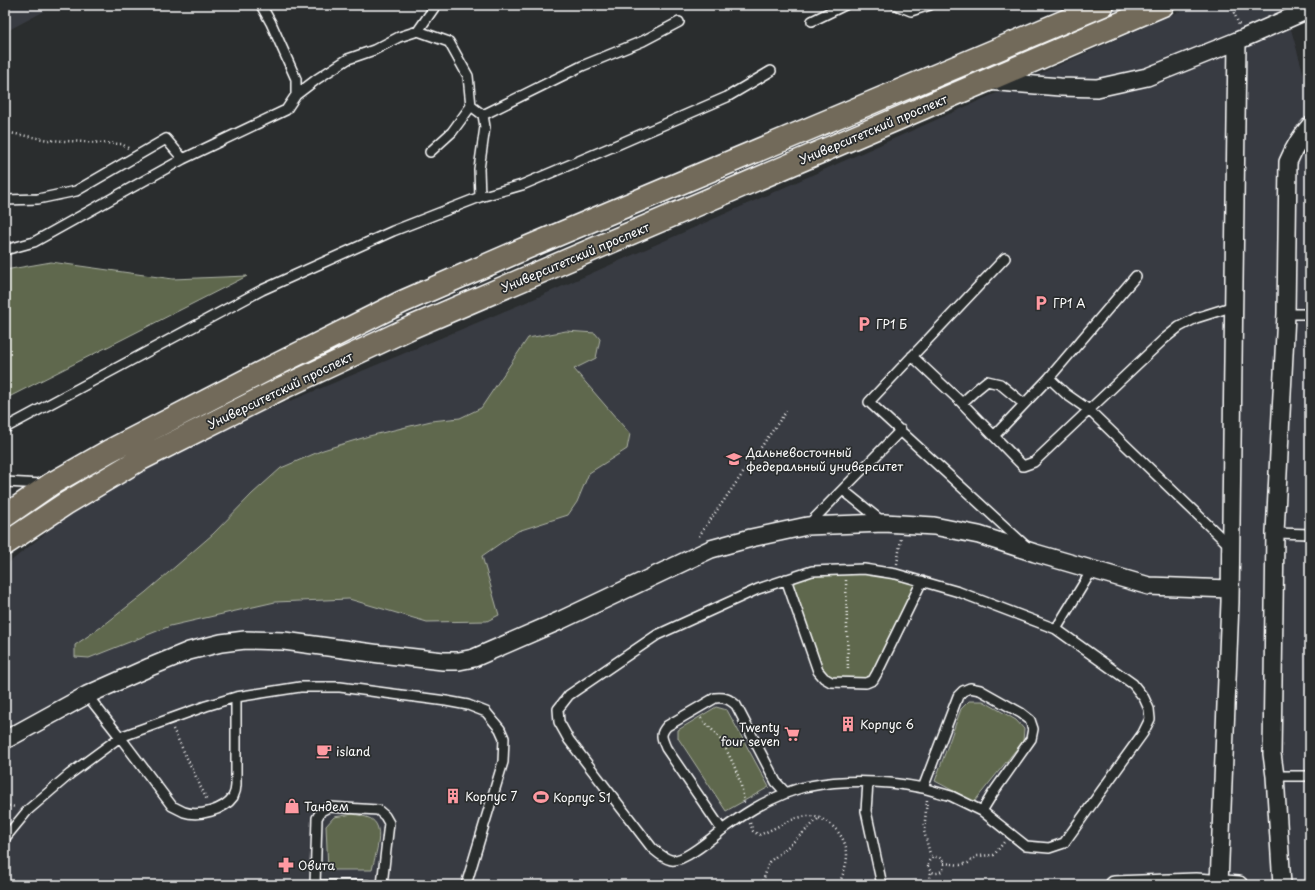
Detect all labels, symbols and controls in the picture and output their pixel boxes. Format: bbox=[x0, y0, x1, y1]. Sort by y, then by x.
street label: Университетский проспект bbox=[796, 89, 950, 168]
street label: Университетский проспект bbox=[498, 217, 652, 296]
parking icon: ГР1 А bbox=[1032, 294, 1050, 312]
place label: ГР1 А bbox=[1053, 294, 1085, 312]
parking icon: ГР1 Б bbox=[855, 315, 873, 333]
place label: ГР1 Б bbox=[876, 315, 907, 333]
street label: Университетский проспект bbox=[204, 347, 356, 433]
place label: Дальневосточный федеральный университет bbox=[745, 443, 903, 475]
school or university icon: Дальневосточный федеральный университет bbox=[725, 450, 743, 468]
building icon: Корпус 6 bbox=[839, 715, 857, 733]
place label: Корпус 6 bbox=[860, 715, 914, 733]
place label: Twenty four seven bbox=[721, 718, 780, 750]
supermarket icon: Twenty four seven bbox=[783, 725, 801, 743]
cafe icon: island bbox=[315, 742, 333, 760]
place label: island bbox=[336, 742, 371, 760]
building icon: Корпус 7 bbox=[444, 787, 462, 805]
place label: Корпус 7 bbox=[465, 787, 517, 805]
sports icon: Корпус S1 bbox=[532, 788, 550, 806]
place label: Корпус S1 bbox=[553, 788, 611, 806]
shop icon: Тандем bbox=[283, 797, 301, 815]
place label: Тандем bbox=[304, 797, 349, 815]
pharmacy icon: Овита bbox=[277, 856, 295, 874]
place label: Овита bbox=[298, 856, 336, 874]

